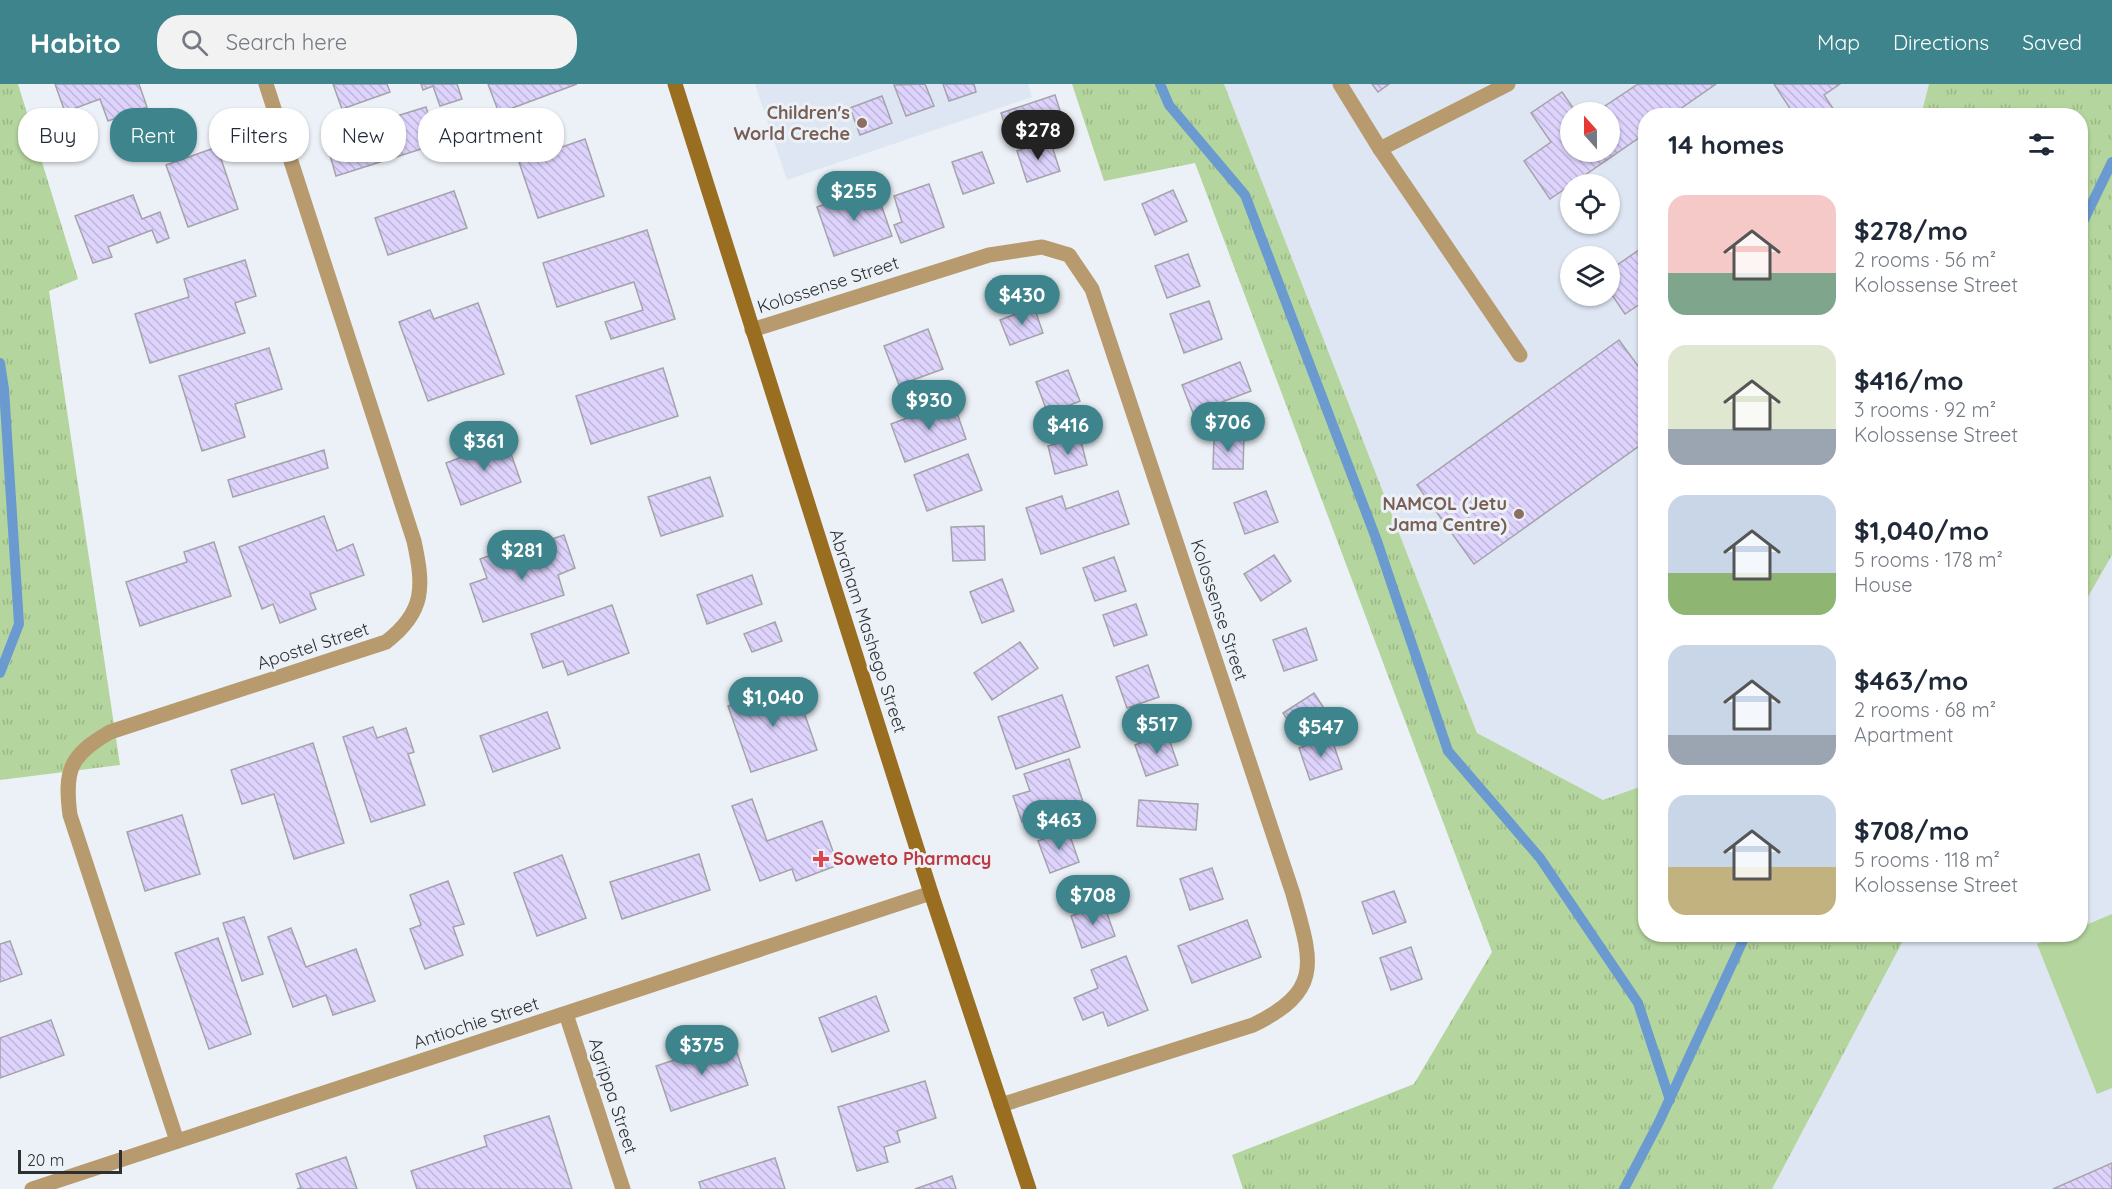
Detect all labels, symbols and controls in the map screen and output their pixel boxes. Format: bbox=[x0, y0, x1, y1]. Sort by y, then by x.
search box bbox=[157, 15, 577, 69]
text: Habito bbox=[30, 25, 121, 60]
icon: search bbox=[178, 26, 211, 59]
text: Search here bbox=[226, 28, 347, 56]
text: Map bbox=[1817, 29, 1860, 55]
text: Directions bbox=[1893, 29, 1989, 55]
text: Saved bbox=[2022, 29, 2082, 55]
place label: Children's World Creche bbox=[733, 101, 850, 145]
north arrow bbox=[1560, 102, 1620, 162]
map controls bbox=[1560, 102, 1620, 306]
chip: Buy bbox=[18, 108, 98, 162]
chip: Rent bbox=[110, 108, 197, 162]
chip: Filters bbox=[209, 108, 309, 162]
chip: New bbox=[321, 108, 406, 162]
chip: Apartment bbox=[418, 108, 564, 162]
pin: $278 bbox=[1002, 110, 1074, 161]
marker: Children's World Creche bbox=[855, 116, 869, 130]
text: $278 bbox=[1015, 117, 1061, 142]
text: 14 homes bbox=[1668, 128, 1784, 161]
icon: filters bbox=[2025, 128, 2058, 161]
pin: $255 bbox=[818, 171, 890, 222]
button: locate bbox=[1560, 174, 1620, 234]
text: $255 bbox=[831, 178, 877, 203]
text: $278/mo bbox=[1854, 214, 1968, 247]
icon: home bbox=[1716, 219, 1788, 291]
button: layers bbox=[1560, 246, 1620, 306]
text: 2 rooms · 56 m² bbox=[1854, 247, 1996, 272]
street label: Kolossense Street bbox=[754, 251, 902, 318]
text: Kolossense Street bbox=[1854, 272, 2018, 297]
pin: $430 bbox=[986, 275, 1058, 326]
text: $430 bbox=[999, 282, 1045, 307]
text: $416/mo bbox=[1854, 364, 1964, 397]
icon: home bbox=[1716, 369, 1788, 441]
pin: $930 bbox=[893, 380, 965, 431]
text: $930 bbox=[906, 387, 952, 412]
text: 3 rooms · 92 m² bbox=[1854, 397, 1996, 422]
pin: $706 bbox=[1192, 402, 1264, 453]
pin: $416 bbox=[1032, 405, 1104, 456]
text: $706 bbox=[1205, 409, 1251, 434]
text: $416 bbox=[1047, 412, 1089, 437]
pin: $361 bbox=[448, 421, 520, 472]
text: Kolossense Street bbox=[1854, 422, 2018, 447]
text: $361 bbox=[463, 428, 505, 453]
place label: NAMCOL (Jetu Jama Centre) bbox=[1383, 492, 1507, 536]
marker: NAMCOL (Jetu Jama Centre) bbox=[1512, 507, 1526, 521]
text: $1,040/mo bbox=[1854, 514, 1989, 547]
icon: home bbox=[1716, 519, 1788, 591]
street label: Abraham Mashego Street bbox=[825, 526, 912, 736]
pin: $281 bbox=[486, 530, 558, 581]
street label: Kolossense Street bbox=[1186, 536, 1253, 684]
text: $281 bbox=[501, 537, 543, 562]
text: 5 rooms · 178 m² bbox=[1854, 547, 2003, 572]
text: House bbox=[1854, 572, 1913, 597]
street label: Apostel Street bbox=[254, 617, 372, 674]
text: $463/mo bbox=[1854, 664, 1968, 697]
icon: home bbox=[1716, 669, 1788, 741]
pin: $1,040 bbox=[724, 677, 822, 728]
text: $1,040 bbox=[742, 684, 804, 709]
text: 2 rooms · 68 m² bbox=[1854, 697, 1996, 722]
pin: $517 bbox=[1121, 704, 1193, 755]
pin: $547 bbox=[1285, 707, 1357, 758]
text: $517 bbox=[1136, 711, 1178, 736]
text: $547 bbox=[1298, 714, 1344, 739]
text: Apartment bbox=[1854, 722, 1954, 747]
pin: $463 bbox=[1023, 800, 1095, 851]
text: $463 bbox=[1036, 807, 1082, 832]
text: $708/mo bbox=[1854, 814, 1969, 847]
icon: home bbox=[1716, 819, 1788, 891]
place label: Soweto Pharmacy bbox=[833, 847, 991, 870]
text: 5 rooms · 118 m² bbox=[1854, 847, 2000, 872]
marker: Soweto Pharmacy bbox=[814, 852, 828, 866]
text: Kolossense Street bbox=[1854, 872, 2018, 897]
pin: $708 bbox=[1057, 875, 1129, 926]
text: $708 bbox=[1070, 882, 1116, 907]
street label: Antiochie Street bbox=[410, 991, 541, 1054]
pin: $375 bbox=[666, 1025, 738, 1076]
text: $375 bbox=[679, 1032, 725, 1057]
street label: Agrippa Street bbox=[584, 1035, 643, 1157]
scale bar bbox=[18, 1147, 122, 1174]
text: 20 m bbox=[27, 1150, 64, 1170]

